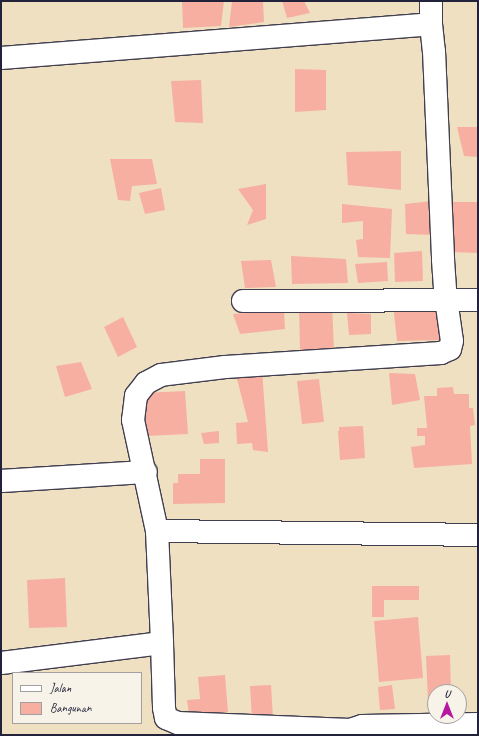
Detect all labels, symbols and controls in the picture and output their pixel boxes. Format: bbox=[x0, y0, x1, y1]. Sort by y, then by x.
legend bbox=[12, 672, 142, 724]
text: Jalan bbox=[50, 680, 71, 696]
north arrow bbox=[427, 684, 467, 724]
text: U bbox=[444, 686, 450, 700]
text: Bangunan bbox=[50, 700, 91, 716]

